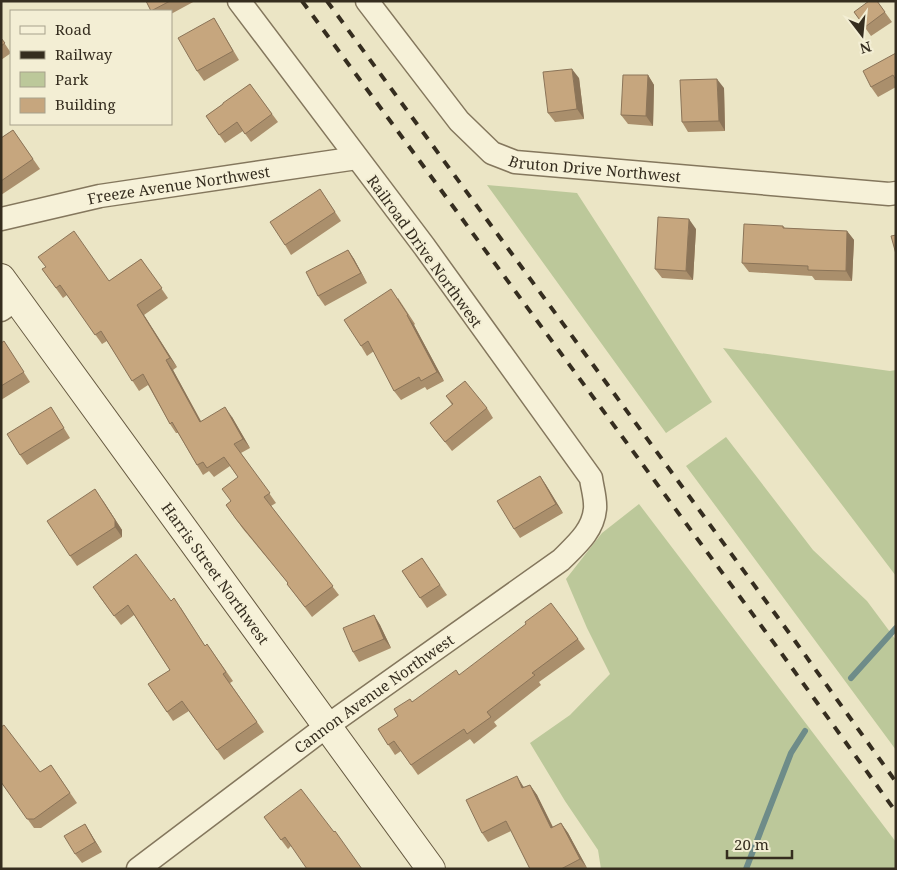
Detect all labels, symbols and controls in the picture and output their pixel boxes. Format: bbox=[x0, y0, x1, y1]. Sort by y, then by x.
legend bbox=[10, 10, 172, 125]
north arrow bbox=[837, 10, 887, 60]
text: Road bbox=[55, 19, 91, 39]
text: N bbox=[858, 37, 874, 59]
text: Railway bbox=[55, 44, 113, 64]
text: Park bbox=[55, 69, 89, 89]
text: Building bbox=[55, 94, 116, 114]
street label: Bruton Drive Northwest bbox=[506, 150, 682, 186]
street label: Freeze Avenue Northwest bbox=[85, 161, 271, 209]
street label: Railroad Drive Northwest bbox=[363, 171, 487, 331]
street label: Harris Street Northwest bbox=[157, 498, 274, 648]
street label: Cannon Avenue Northwest bbox=[290, 629, 458, 757]
scale bar bbox=[727, 828, 792, 860]
text: 20 m bbox=[734, 834, 769, 854]

